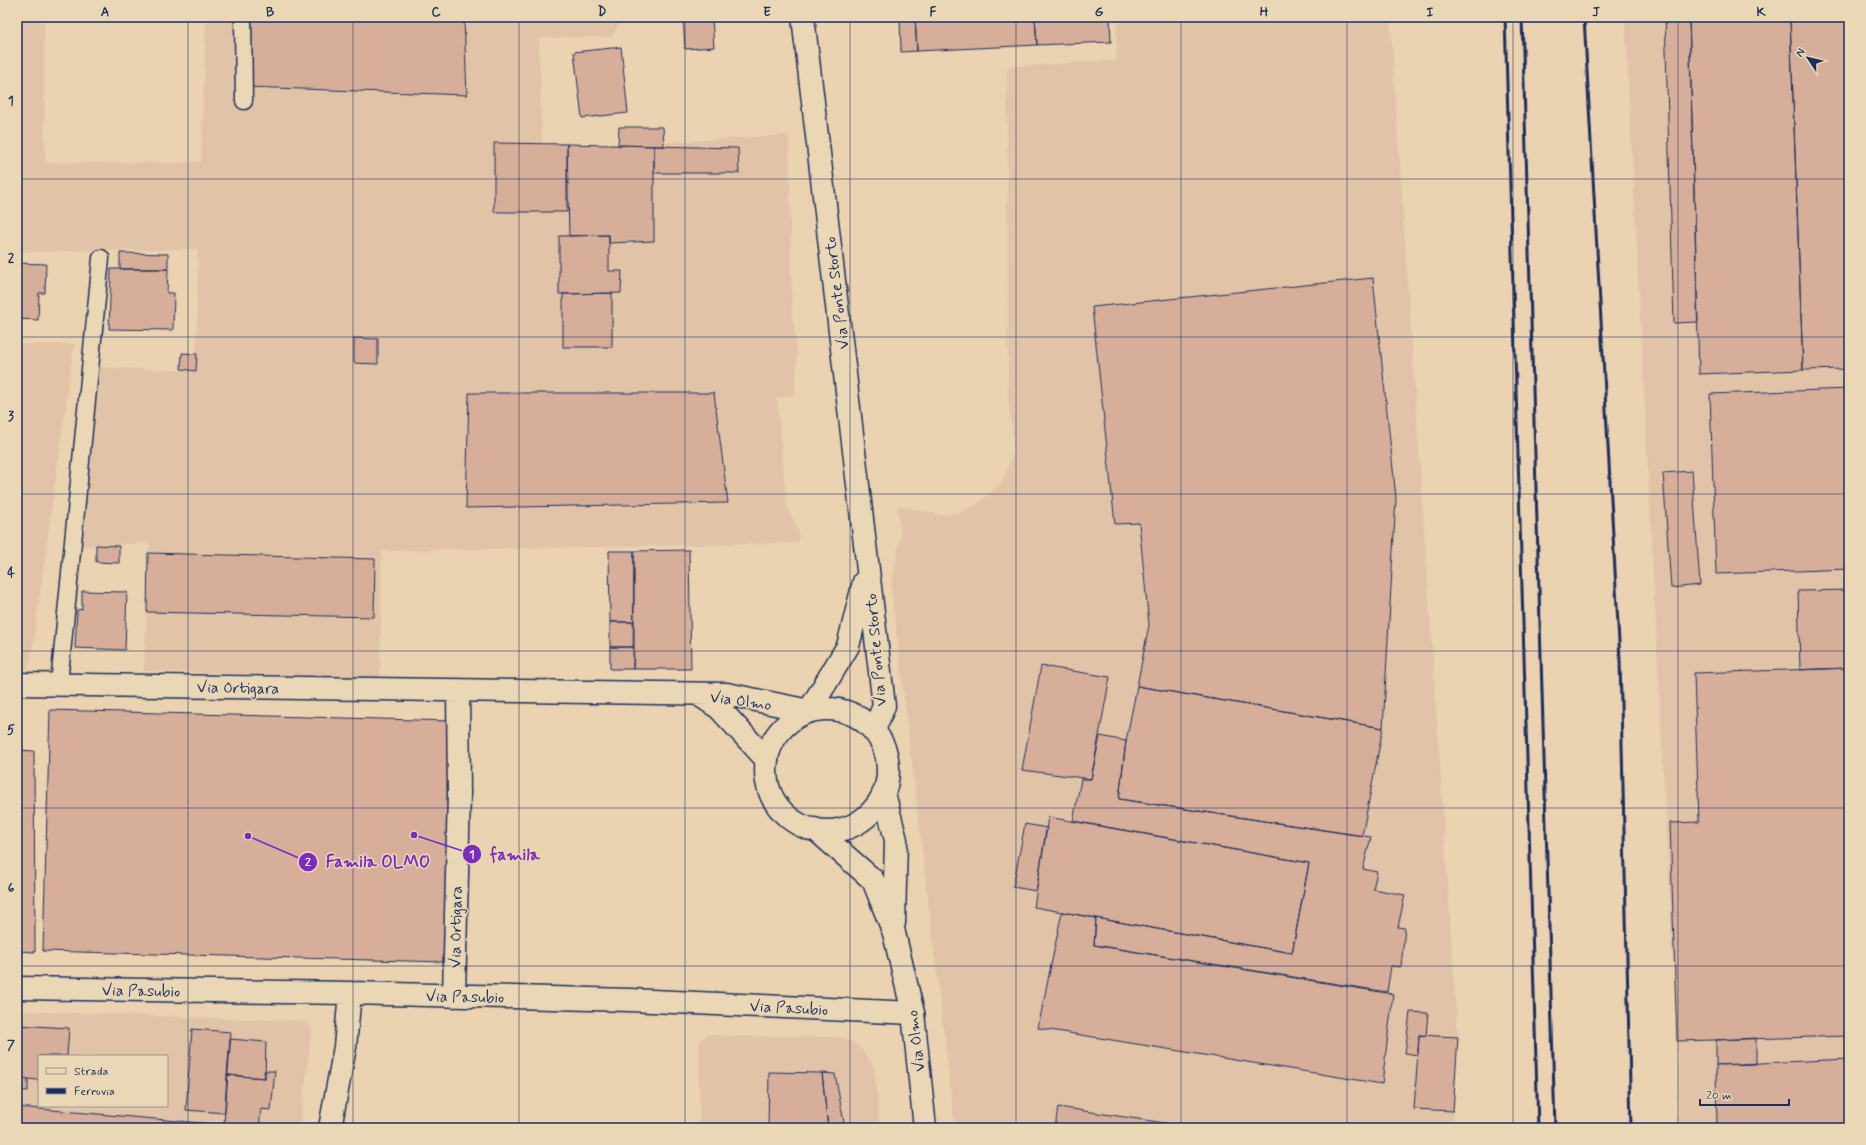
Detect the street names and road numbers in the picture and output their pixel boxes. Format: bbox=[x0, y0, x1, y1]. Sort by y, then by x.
street label: Via Ponte Storto bbox=[820, 235, 855, 350]
street label: Via Ponte Storto bbox=[861, 593, 892, 707]
street label: Via Ortigara bbox=[197, 677, 279, 700]
street label: Via Olmo bbox=[709, 687, 773, 716]
street label: Via Ortigara bbox=[445, 886, 468, 968]
street label: Via Pasubio bbox=[102, 980, 180, 1003]
street label: Via Pasubio bbox=[426, 986, 504, 1009]
street label: Via Pasubio bbox=[749, 996, 829, 1021]
street label: Via Olmo bbox=[902, 1009, 931, 1073]

